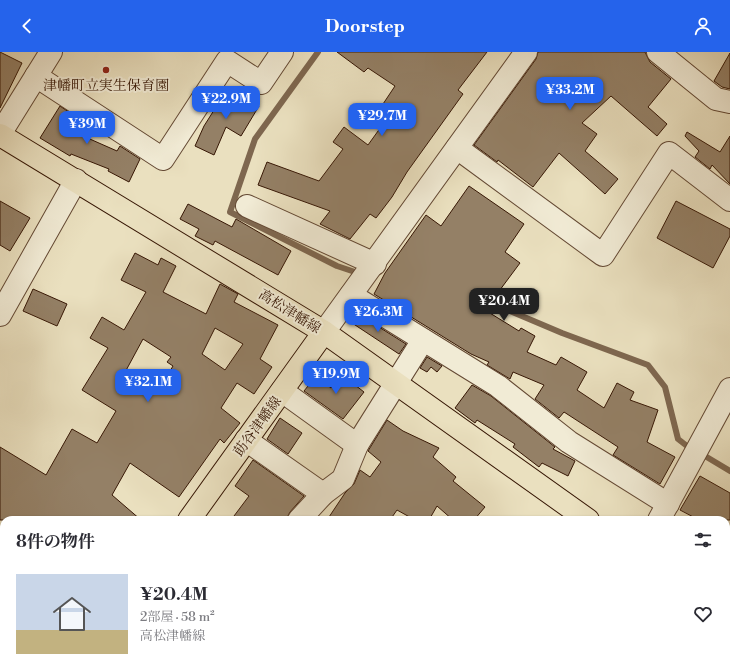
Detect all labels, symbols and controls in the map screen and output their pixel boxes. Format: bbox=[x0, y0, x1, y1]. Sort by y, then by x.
icon: back bbox=[16, 15, 38, 37]
text: Doorstep bbox=[325, 15, 405, 38]
icon: person bbox=[692, 15, 714, 37]
marker: 津幡町立実生保育園 bbox=[101, 65, 111, 75]
place label: 津幡町立実生保育園 bbox=[43, 77, 169, 95]
pin: ¥33.2M bbox=[537, 77, 603, 111]
text: ¥33.2M bbox=[545, 82, 595, 98]
pin: ¥22.9M bbox=[193, 86, 259, 120]
text: ¥22.9M bbox=[201, 91, 251, 107]
pin: ¥29.7M bbox=[349, 103, 415, 137]
text: ¥29.7M bbox=[357, 108, 407, 124]
pin: ¥39M bbox=[63, 111, 111, 145]
text: ¥39M bbox=[68, 116, 106, 132]
street label: 高松津幡線 bbox=[255, 286, 324, 338]
pin: ¥20.4M bbox=[471, 288, 537, 322]
text: ¥20.4M bbox=[478, 293, 530, 309]
pin: ¥26.3M bbox=[345, 299, 411, 333]
text: ¥26.3M bbox=[353, 304, 403, 320]
pin: ¥19.9M bbox=[303, 361, 369, 395]
text: ¥19.9M bbox=[312, 366, 360, 382]
pin: ¥32.1M bbox=[115, 369, 181, 403]
text: ¥32.1M bbox=[124, 374, 172, 390]
street label: 莇谷津幡線 bbox=[230, 393, 286, 460]
icon: filters bbox=[692, 529, 714, 551]
text: 8件の物件 bbox=[16, 531, 95, 553]
text: ¥20.4M bbox=[140, 584, 208, 606]
icon: home bbox=[48, 590, 96, 638]
icon: heart bbox=[692, 603, 714, 625]
text: 2部屋 · 58 m² bbox=[140, 609, 215, 625]
text: 高松津幡線 bbox=[140, 628, 205, 644]

